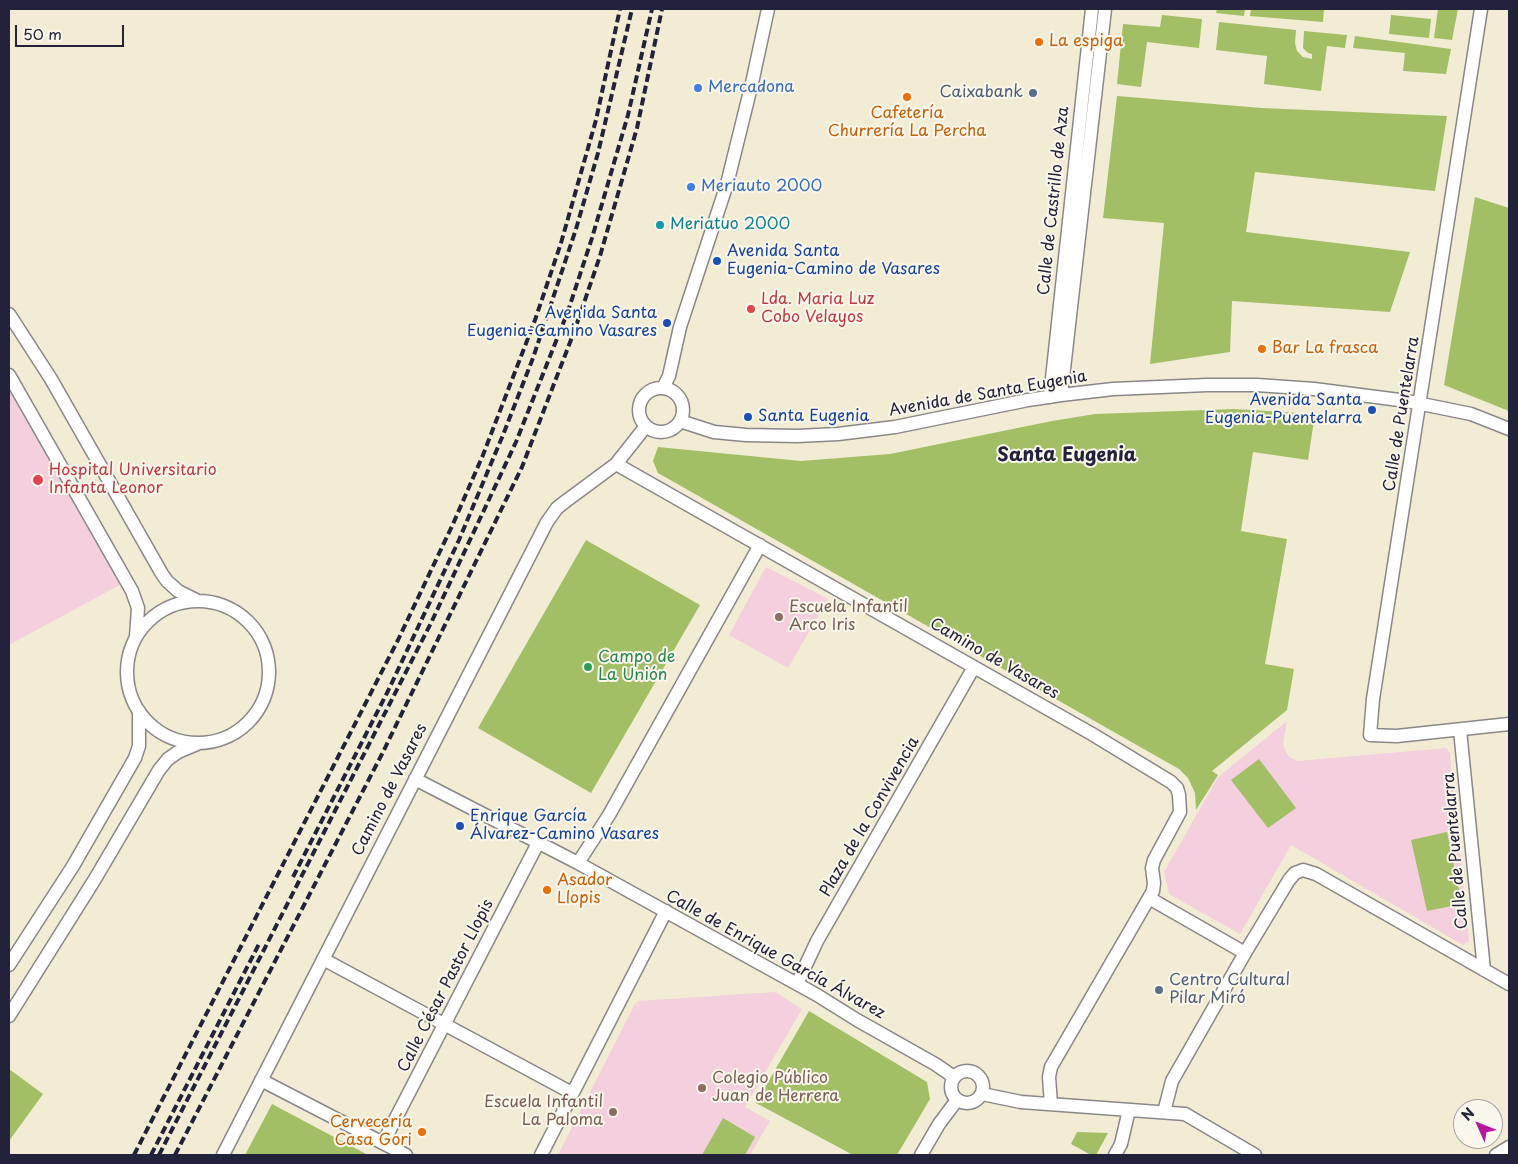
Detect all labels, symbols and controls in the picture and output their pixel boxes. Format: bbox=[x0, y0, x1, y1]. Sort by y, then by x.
scale bar bbox=[18, 15, 126, 47]
text: 50 m bbox=[23, 22, 62, 45]
place label: La espiga bbox=[1049, 32, 1123, 52]
marker: La espiga bbox=[1033, 36, 1045, 48]
place label: Mercadona bbox=[708, 78, 794, 98]
marker: Mercadona bbox=[692, 82, 704, 94]
place label: Caixabank bbox=[940, 83, 1023, 103]
marker: Caixabank bbox=[1027, 87, 1039, 99]
marker: Cafetería Churrería La Percha bbox=[901, 91, 913, 103]
place label: Cafetería Churrería La Percha bbox=[828, 104, 986, 142]
street label: Calle de Castrillo de Aza bbox=[1035, 106, 1073, 296]
place label: Meriauto 2000 bbox=[701, 177, 822, 197]
marker: Meriauto 2000 bbox=[685, 181, 697, 193]
place label: Meriatuo 2000 bbox=[670, 215, 790, 235]
marker: Meriatuo 2000 bbox=[654, 219, 666, 231]
place label: Avenida Santa Eugenia-Camino de Vasares bbox=[727, 242, 940, 280]
marker: Avenida Santa Eugenia-Camino de Vasares bbox=[711, 255, 723, 267]
place label: Lda. Maria Luz Cobo Velayos bbox=[761, 290, 874, 328]
marker: Lda. Maria Luz Cobo Velayos bbox=[745, 303, 757, 315]
place label: Avenida Santa Eugenia-Camino Vasares bbox=[467, 304, 657, 342]
marker: Avenida Santa Eugenia-Camino Vasares bbox=[661, 317, 673, 329]
street label: Calle de Puentelarra bbox=[1380, 335, 1424, 493]
place label: Bar La frasca bbox=[1272, 339, 1378, 359]
marker: Bar La frasca bbox=[1256, 343, 1268, 355]
street label: Avenida de Santa Eugenia bbox=[888, 367, 1088, 421]
place label: Avenida Santa Eugenia-Puentelarra bbox=[1205, 391, 1362, 429]
marker: Avenida Santa Eugenia-Puentelarra bbox=[1366, 404, 1378, 416]
place label: Santa Eugenia bbox=[758, 407, 869, 427]
marker: Santa Eugenia bbox=[742, 411, 754, 423]
district label: Santa Eugenia bbox=[997, 445, 1137, 467]
place label: Hospital Universitario Infanta Leonor bbox=[49, 461, 217, 499]
marker: Hospital Universitario Infanta Leonor bbox=[31, 473, 45, 487]
place label: Escuela Infantil Arco Iris bbox=[789, 598, 908, 636]
marker: Escuela Infantil Arco Iris bbox=[773, 611, 785, 623]
street label: Camino de Vasares bbox=[926, 614, 1062, 704]
place label: Campo de La Unión bbox=[598, 648, 675, 686]
marker: Campo de La Unión bbox=[582, 661, 594, 673]
street label: Camino de Vasares bbox=[348, 721, 432, 859]
street label: Plaza de la Convivencia bbox=[816, 734, 924, 900]
street label: Calle de Puentelarra bbox=[1440, 772, 1472, 930]
place label: Enrique García Álvarez-Camino Vasares bbox=[470, 807, 659, 845]
marker: Enrique García Álvarez-Camino Vasares bbox=[454, 820, 466, 832]
place label: Asador Llopis bbox=[557, 871, 612, 909]
marker: Asador Llopis bbox=[541, 884, 553, 896]
street label: Calle de Enrique García Álvarez bbox=[662, 887, 888, 1023]
street label: Calle César Pastor Llopis bbox=[394, 896, 498, 1076]
place label: Centro Cultural Pilar Miró bbox=[1169, 971, 1290, 1009]
marker: Centro Cultural Pilar Miró bbox=[1153, 984, 1165, 996]
place label: Colegio Público Juan de Herrera bbox=[712, 1069, 839, 1107]
marker: Colegio Público Juan de Herrera bbox=[696, 1082, 708, 1094]
place label: Escuela Infantil La Paloma bbox=[484, 1093, 603, 1131]
north arrow bbox=[1453, 1099, 1503, 1149]
text: N bbox=[1456, 1103, 1479, 1125]
marker: Escuela Infantil La Paloma bbox=[607, 1106, 619, 1118]
place label: Cervecería Casa Gori bbox=[330, 1113, 412, 1151]
marker: Cervecería Casa Gori bbox=[416, 1126, 428, 1138]

